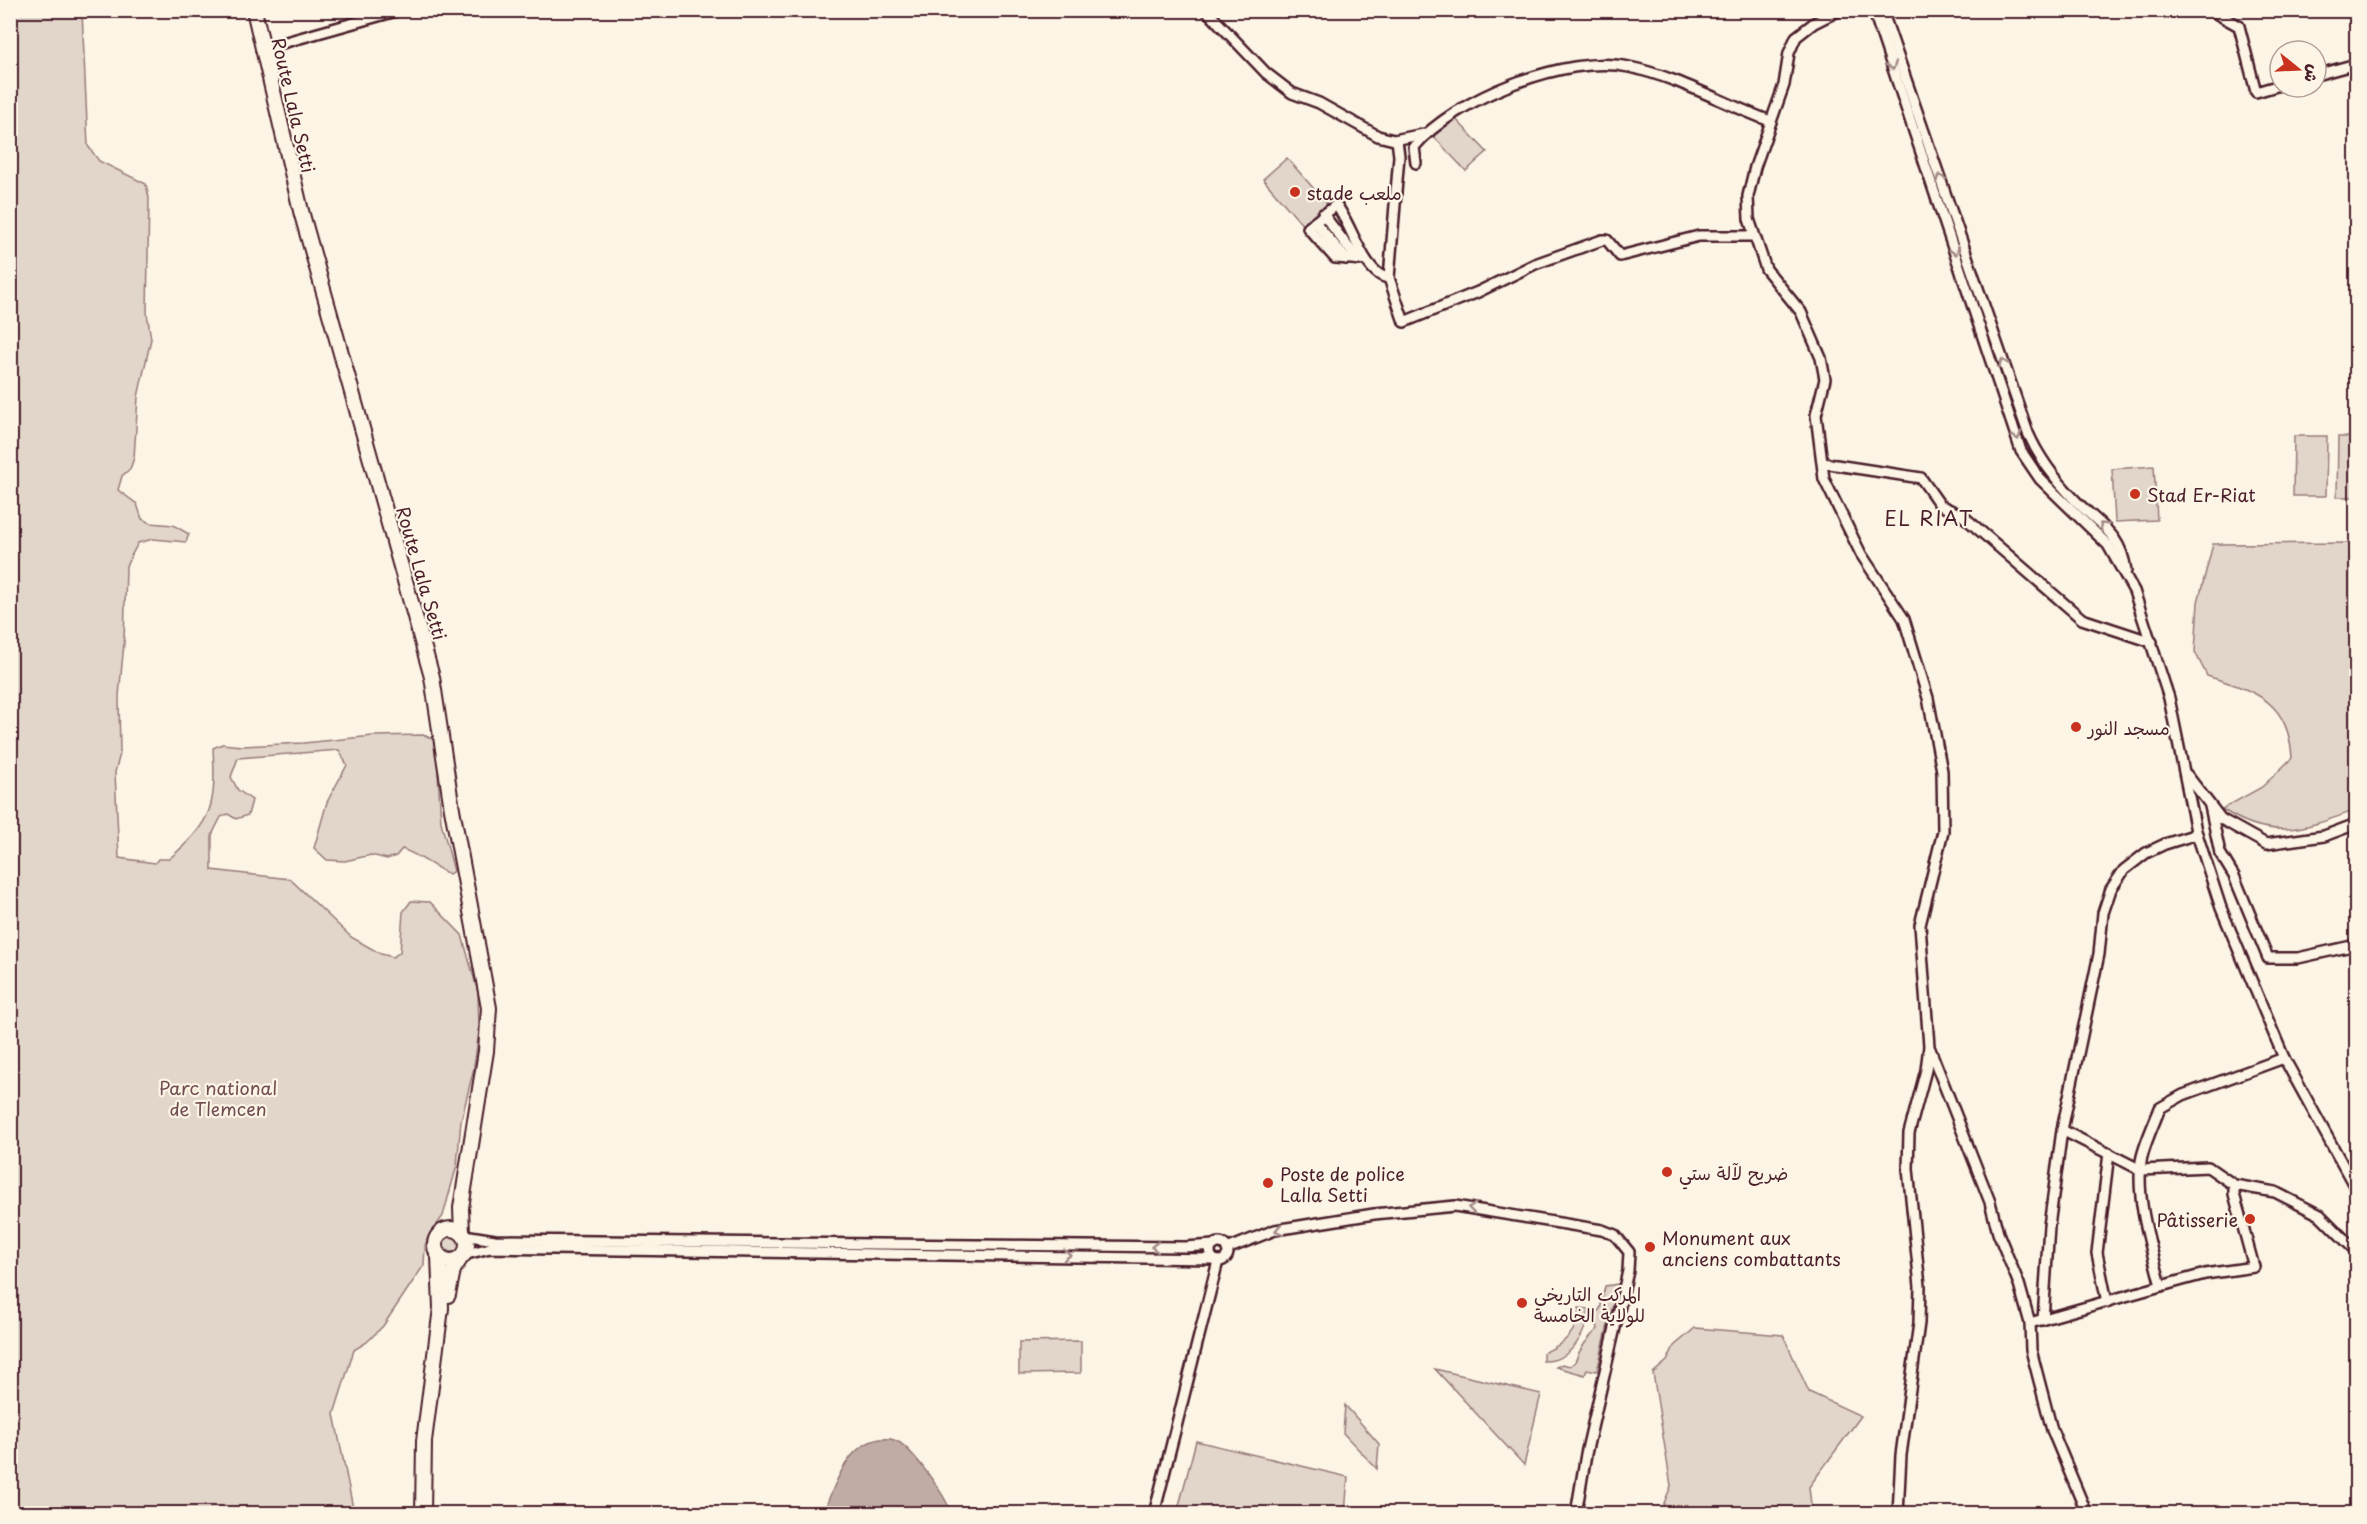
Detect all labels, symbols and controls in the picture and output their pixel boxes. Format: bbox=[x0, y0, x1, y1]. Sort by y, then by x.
street label: Route Lala Setti bbox=[265, 35, 323, 175]
north arrow bbox=[2268, 39, 2328, 99]
one-way arrow bbox=[1885, 60, 1898, 71]
text: ش bbox=[2299, 62, 2327, 86]
one-way arrow bbox=[1935, 173, 1948, 184]
place label: stade ملعب bbox=[1307, 179, 1402, 206]
marker: stade ملعب bbox=[1288, 185, 1302, 199]
one-way arrow bbox=[1948, 245, 1960, 256]
one-way arrow bbox=[1997, 358, 2010, 369]
one-way arrow bbox=[2009, 430, 2022, 441]
place label: Stad Er-Riat bbox=[2147, 481, 2256, 508]
marker: Stad Er-Riat bbox=[2128, 487, 2142, 501]
street label: Route Lala Setti bbox=[390, 503, 454, 643]
district label: EL RIAT bbox=[1884, 503, 1974, 533]
one-way arrow bbox=[2099, 522, 2109, 533]
place label: مسجد النور bbox=[2086, 714, 2170, 741]
marker: مسجد النور bbox=[2069, 720, 2083, 734]
park label: Parc national de Tlemcen bbox=[159, 1074, 277, 1122]
place label: ضريح لآلة ستي bbox=[1679, 1159, 1788, 1190]
place label: Poste de police Lalla Setti bbox=[1280, 1160, 1405, 1208]
marker: ضريح لآلة ستي bbox=[1660, 1165, 1674, 1179]
marker: Poste de police Lalla Setti bbox=[1261, 1176, 1275, 1190]
one-way arrow bbox=[1468, 1203, 1477, 1215]
place label: Pâtisserie bbox=[2157, 1206, 2238, 1233]
marker: Pâtisserie bbox=[2243, 1212, 2257, 1226]
one-way arrow bbox=[1275, 1223, 1285, 1236]
place label: Monument aux anciens combattants bbox=[1662, 1224, 1841, 1272]
marker: Monument aux anciens combattants bbox=[1643, 1240, 1657, 1254]
one-way arrow bbox=[1151, 1241, 1160, 1253]
one-way arrow bbox=[1062, 1249, 1071, 1261]
place label: المركب التاريخي للولاية الخامسة bbox=[1534, 1280, 1645, 1328]
marker: المركب التاريخي للولاية الخامسة bbox=[1515, 1296, 1529, 1310]

